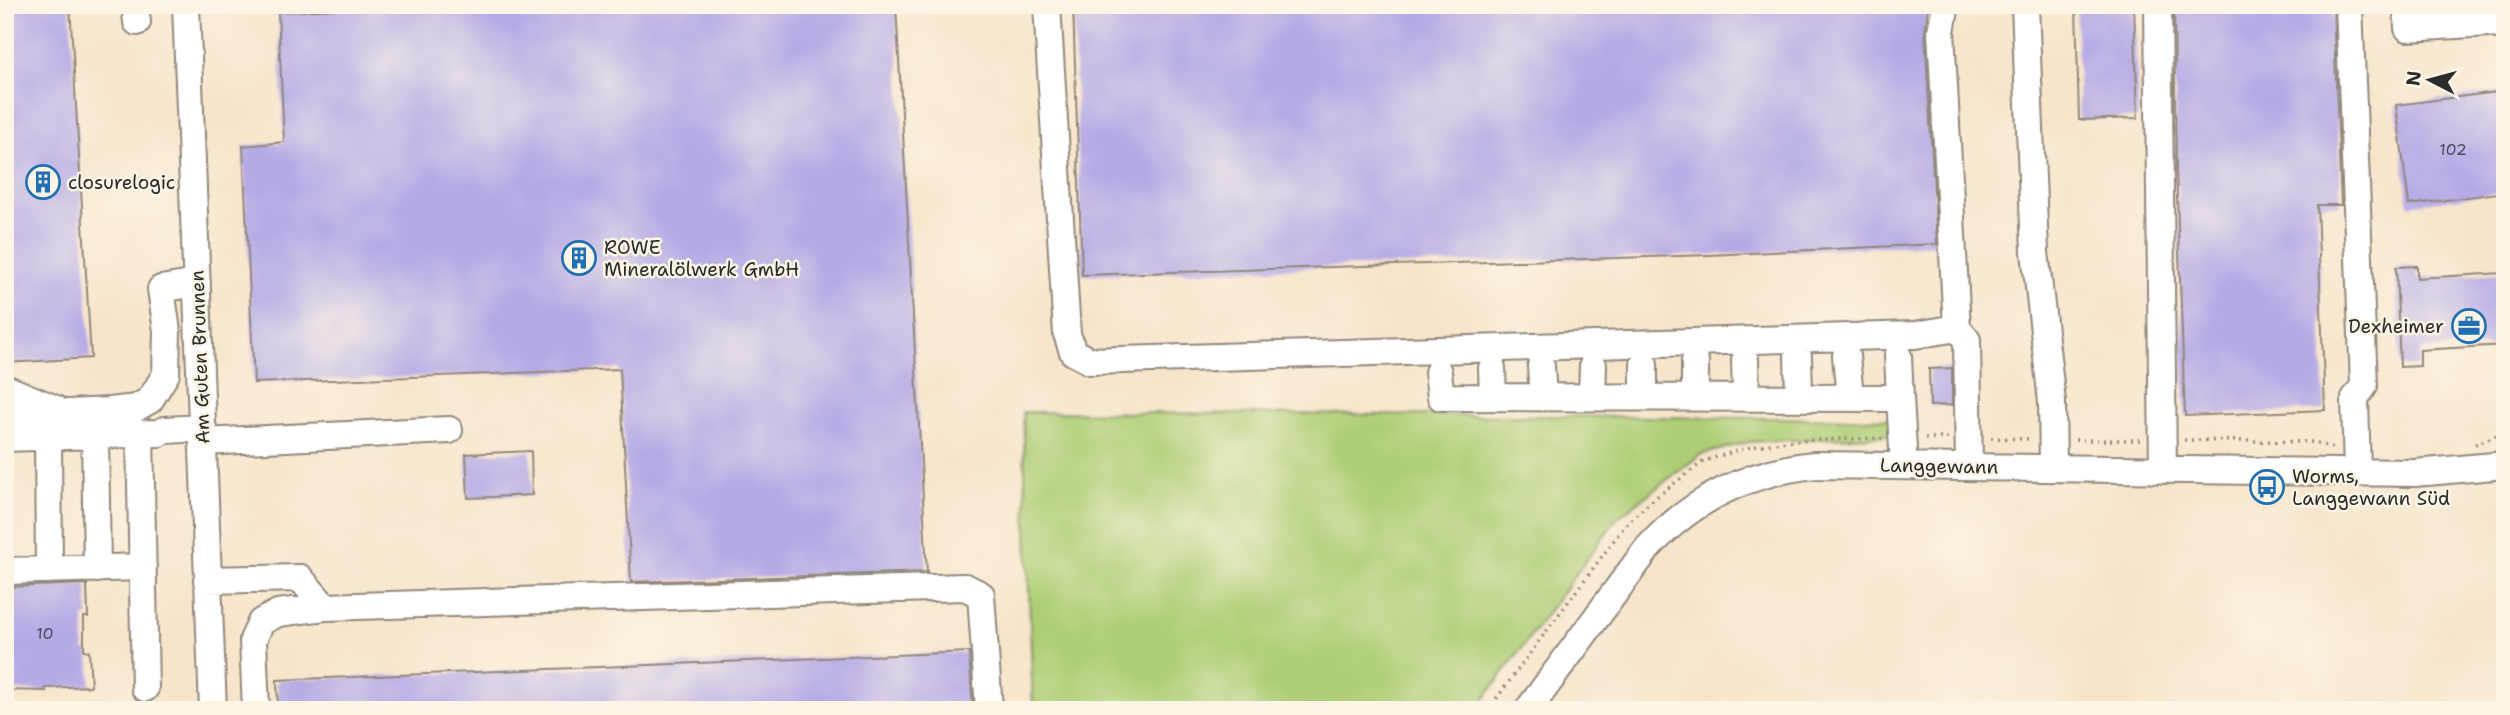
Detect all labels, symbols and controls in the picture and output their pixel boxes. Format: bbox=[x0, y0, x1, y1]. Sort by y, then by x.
north arrow bbox=[2394, 46, 2464, 116]
text: N bbox=[2400, 69, 2427, 87]
house number: 102 bbox=[2439, 139, 2467, 160]
building icon: closurelogic bbox=[24, 163, 62, 201]
place label: closurelogic bbox=[68, 170, 175, 195]
place label: ROWE Mineralölwerk GmbH bbox=[604, 235, 799, 282]
building icon: ROWE Mineralölwerk GmbH bbox=[560, 239, 598, 277]
street label: Am Guten Brunnen bbox=[184, 270, 216, 444]
office icon: Dexheimer bbox=[2450, 307, 2488, 345]
place label: Dexheimer bbox=[2348, 314, 2444, 339]
street label: Langgewann bbox=[1880, 452, 1998, 480]
place label: Worms, Langgewann Süd bbox=[2292, 464, 2450, 511]
bus stop icon: Worms, Langgewann Süd bbox=[2248, 468, 2286, 506]
house number: 10 bbox=[36, 623, 54, 644]

